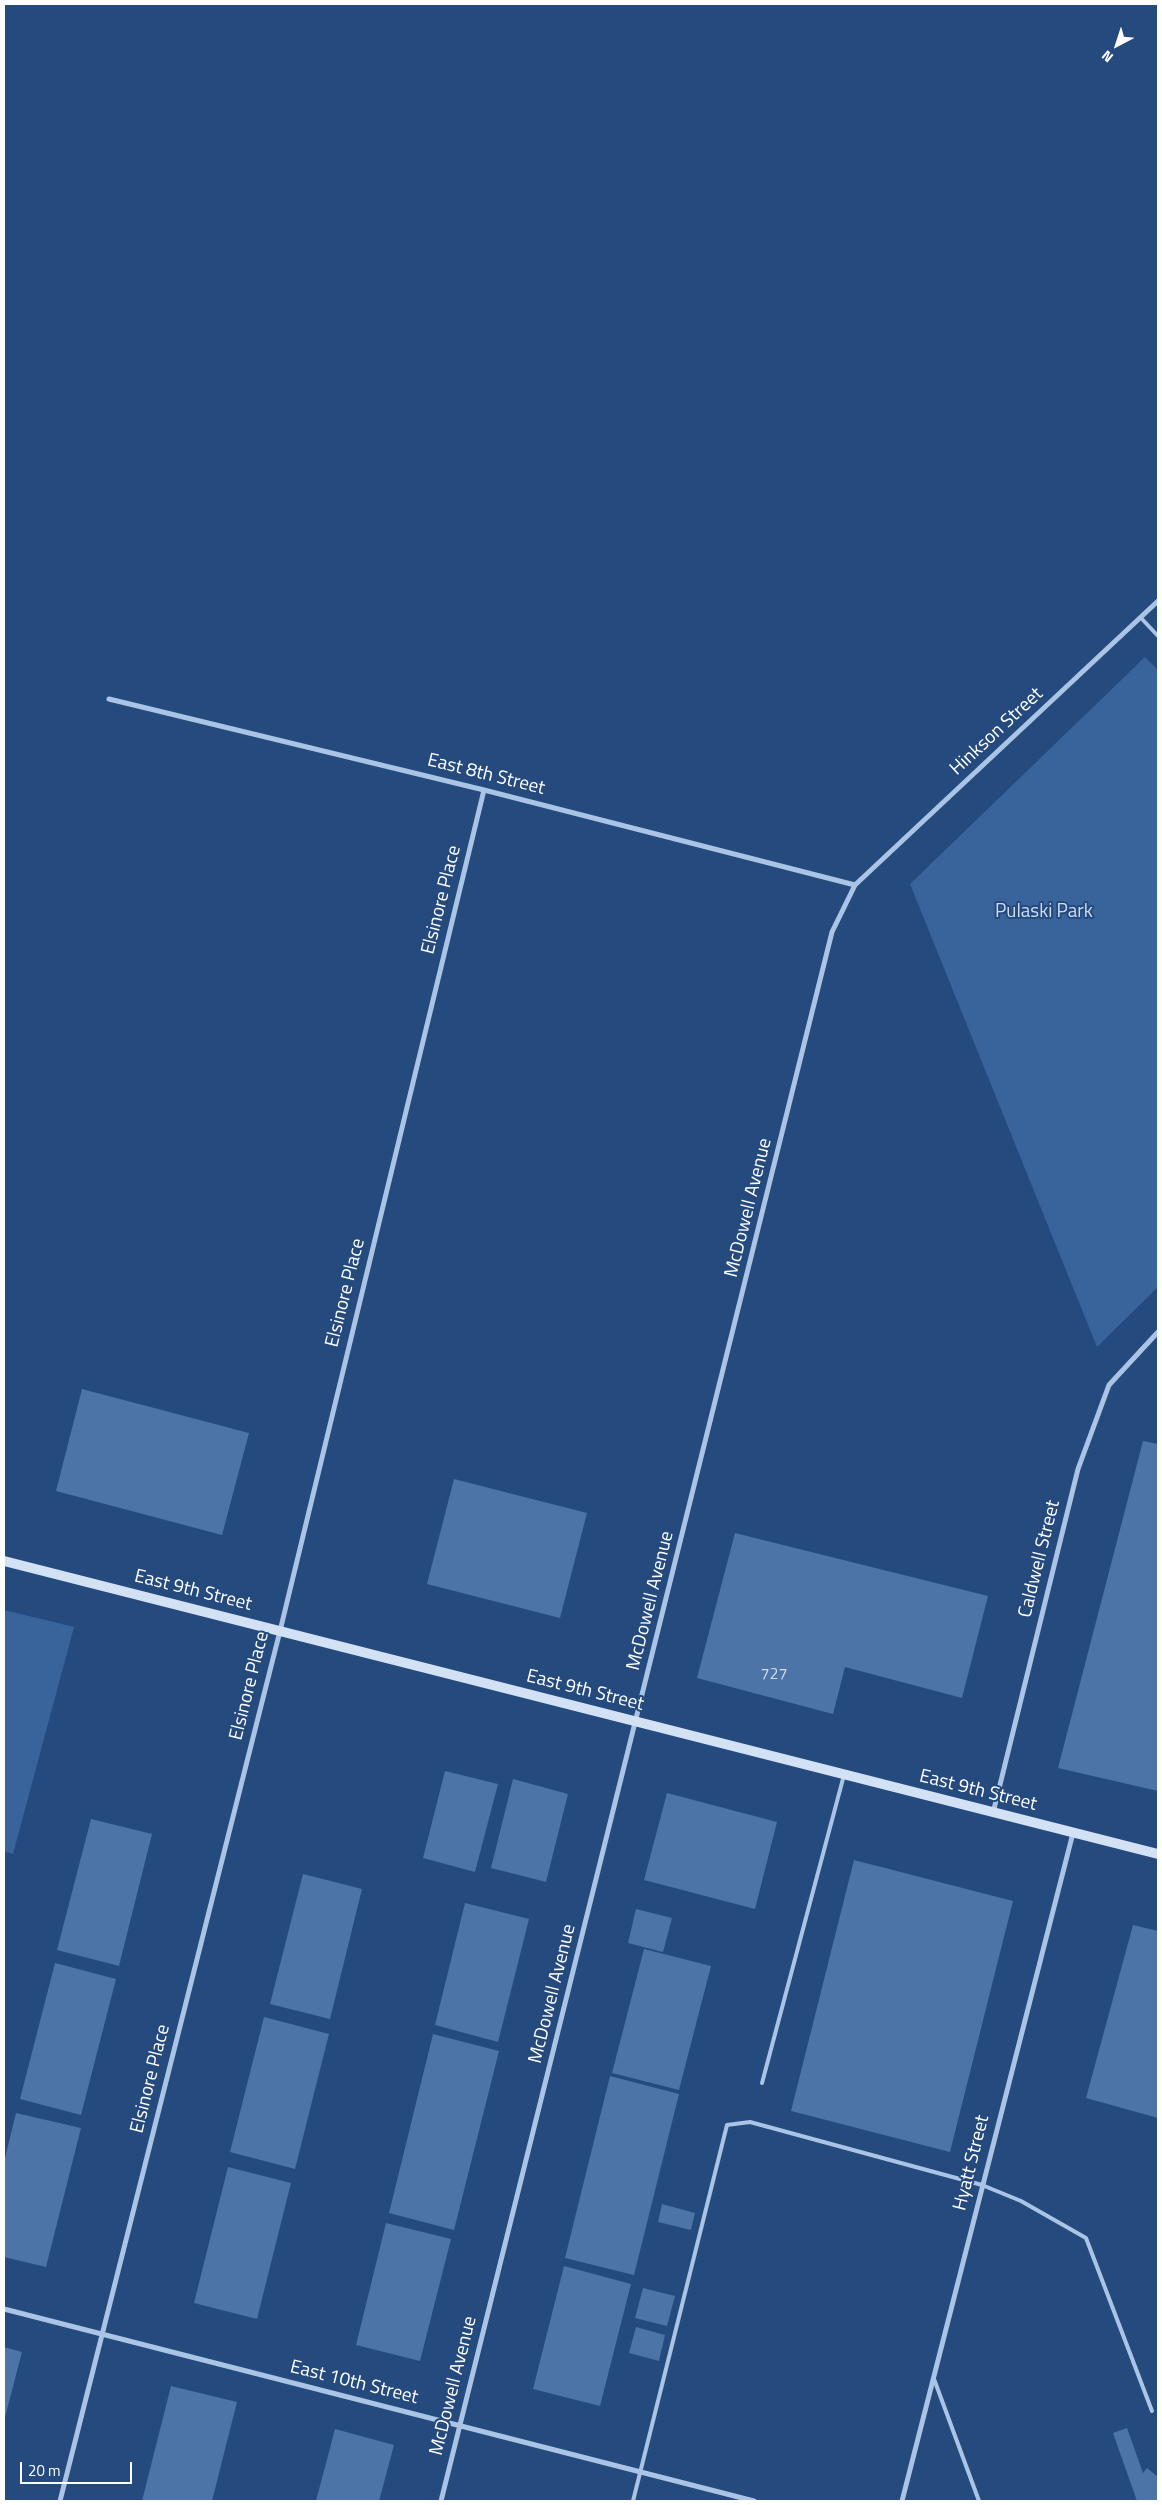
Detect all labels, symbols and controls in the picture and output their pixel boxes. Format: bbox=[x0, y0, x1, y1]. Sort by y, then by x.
north arrow bbox=[1092, 20, 1142, 70]
text: N bbox=[1097, 46, 1118, 68]
street label: Hinkson Street bbox=[946, 683, 1048, 781]
street label: East 8th Street bbox=[425, 749, 547, 801]
street label: Elsinore Place bbox=[417, 843, 467, 957]
park label: Pulaski Park bbox=[995, 901, 1093, 923]
street label: McDowell Avenue bbox=[721, 1136, 777, 1280]
street label: Elsinore Place bbox=[321, 1236, 371, 1350]
street label: Caldwell Street bbox=[1014, 1498, 1066, 1620]
street label: McDowell Avenue bbox=[623, 1529, 679, 1673]
street label: East 9th Street bbox=[132, 1565, 254, 1617]
street label: Elsinore Place bbox=[225, 1629, 275, 1743]
street label: East 9th Street bbox=[524, 1665, 646, 1717]
house number: 727 bbox=[761, 1665, 787, 1685]
street label: East 9th Street bbox=[917, 1765, 1039, 1817]
street label: McDowell Avenue bbox=[525, 1922, 581, 2066]
street label: Elsinore Place bbox=[126, 2022, 176, 2136]
street label: Hyatt Street bbox=[949, 2113, 995, 2213]
street label: McDowell Avenue bbox=[426, 2314, 482, 2458]
street label: East 10th Street bbox=[288, 2356, 420, 2410]
scale bar bbox=[22, 2452, 135, 2484]
text: 20 m bbox=[28, 2459, 61, 2482]

